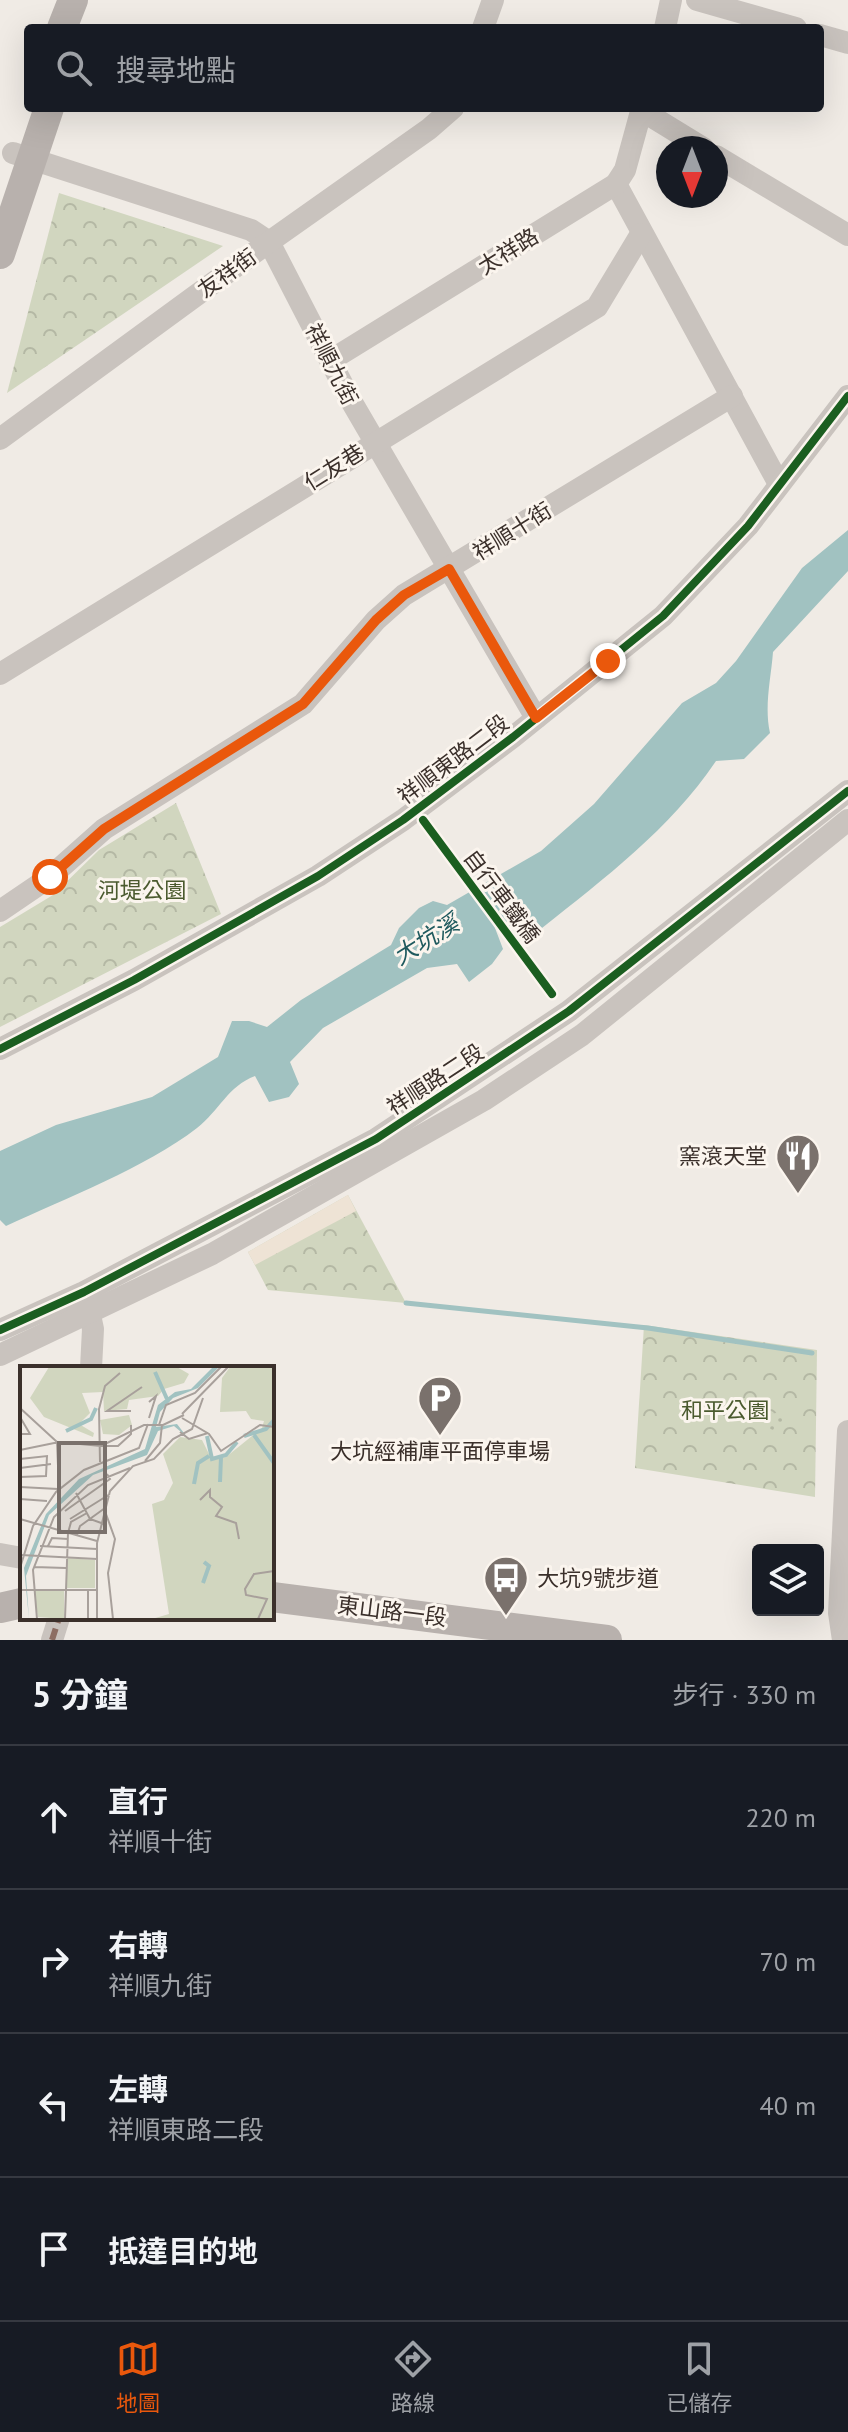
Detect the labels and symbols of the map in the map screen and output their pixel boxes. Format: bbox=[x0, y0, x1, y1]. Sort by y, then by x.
north arrow bbox=[656, 136, 728, 208]
street label: 太祥路 bbox=[473, 222, 543, 280]
street label: 友祥街 bbox=[192, 242, 262, 304]
street label: 祥順九街 bbox=[300, 318, 364, 410]
street label: 仁友巷 bbox=[299, 438, 369, 496]
street label: 祥順十街 bbox=[467, 496, 557, 566]
route end bbox=[590, 643, 626, 679]
street label: 祥順東路二段 bbox=[392, 708, 514, 810]
street label: 自行車鐵橋 bbox=[458, 844, 546, 948]
route start bbox=[32, 859, 68, 895]
park label: 河堤公園 bbox=[98, 876, 186, 904]
water label: 大坑溪 bbox=[387, 906, 467, 972]
street label: 祥順路二段 bbox=[381, 1037, 489, 1121]
restaurant icon: 窯滾天堂 bbox=[774, 1132, 822, 1195]
place label: 窯滾天堂 bbox=[679, 1142, 767, 1170]
inset map bbox=[20, 1366, 274, 1620]
parking icon: 大坑經補庫平面停車場 bbox=[416, 1374, 464, 1437]
park label: 和平公園 bbox=[681, 1396, 769, 1424]
place label: 大坑經補庫平面停車場 bbox=[330, 1437, 550, 1465]
bus stop icon: 大坑9號步道 bbox=[482, 1554, 530, 1617]
place label: 大坑9號步道 bbox=[537, 1564, 659, 1592]
street label: 東山路一段 bbox=[336, 1590, 448, 1632]

